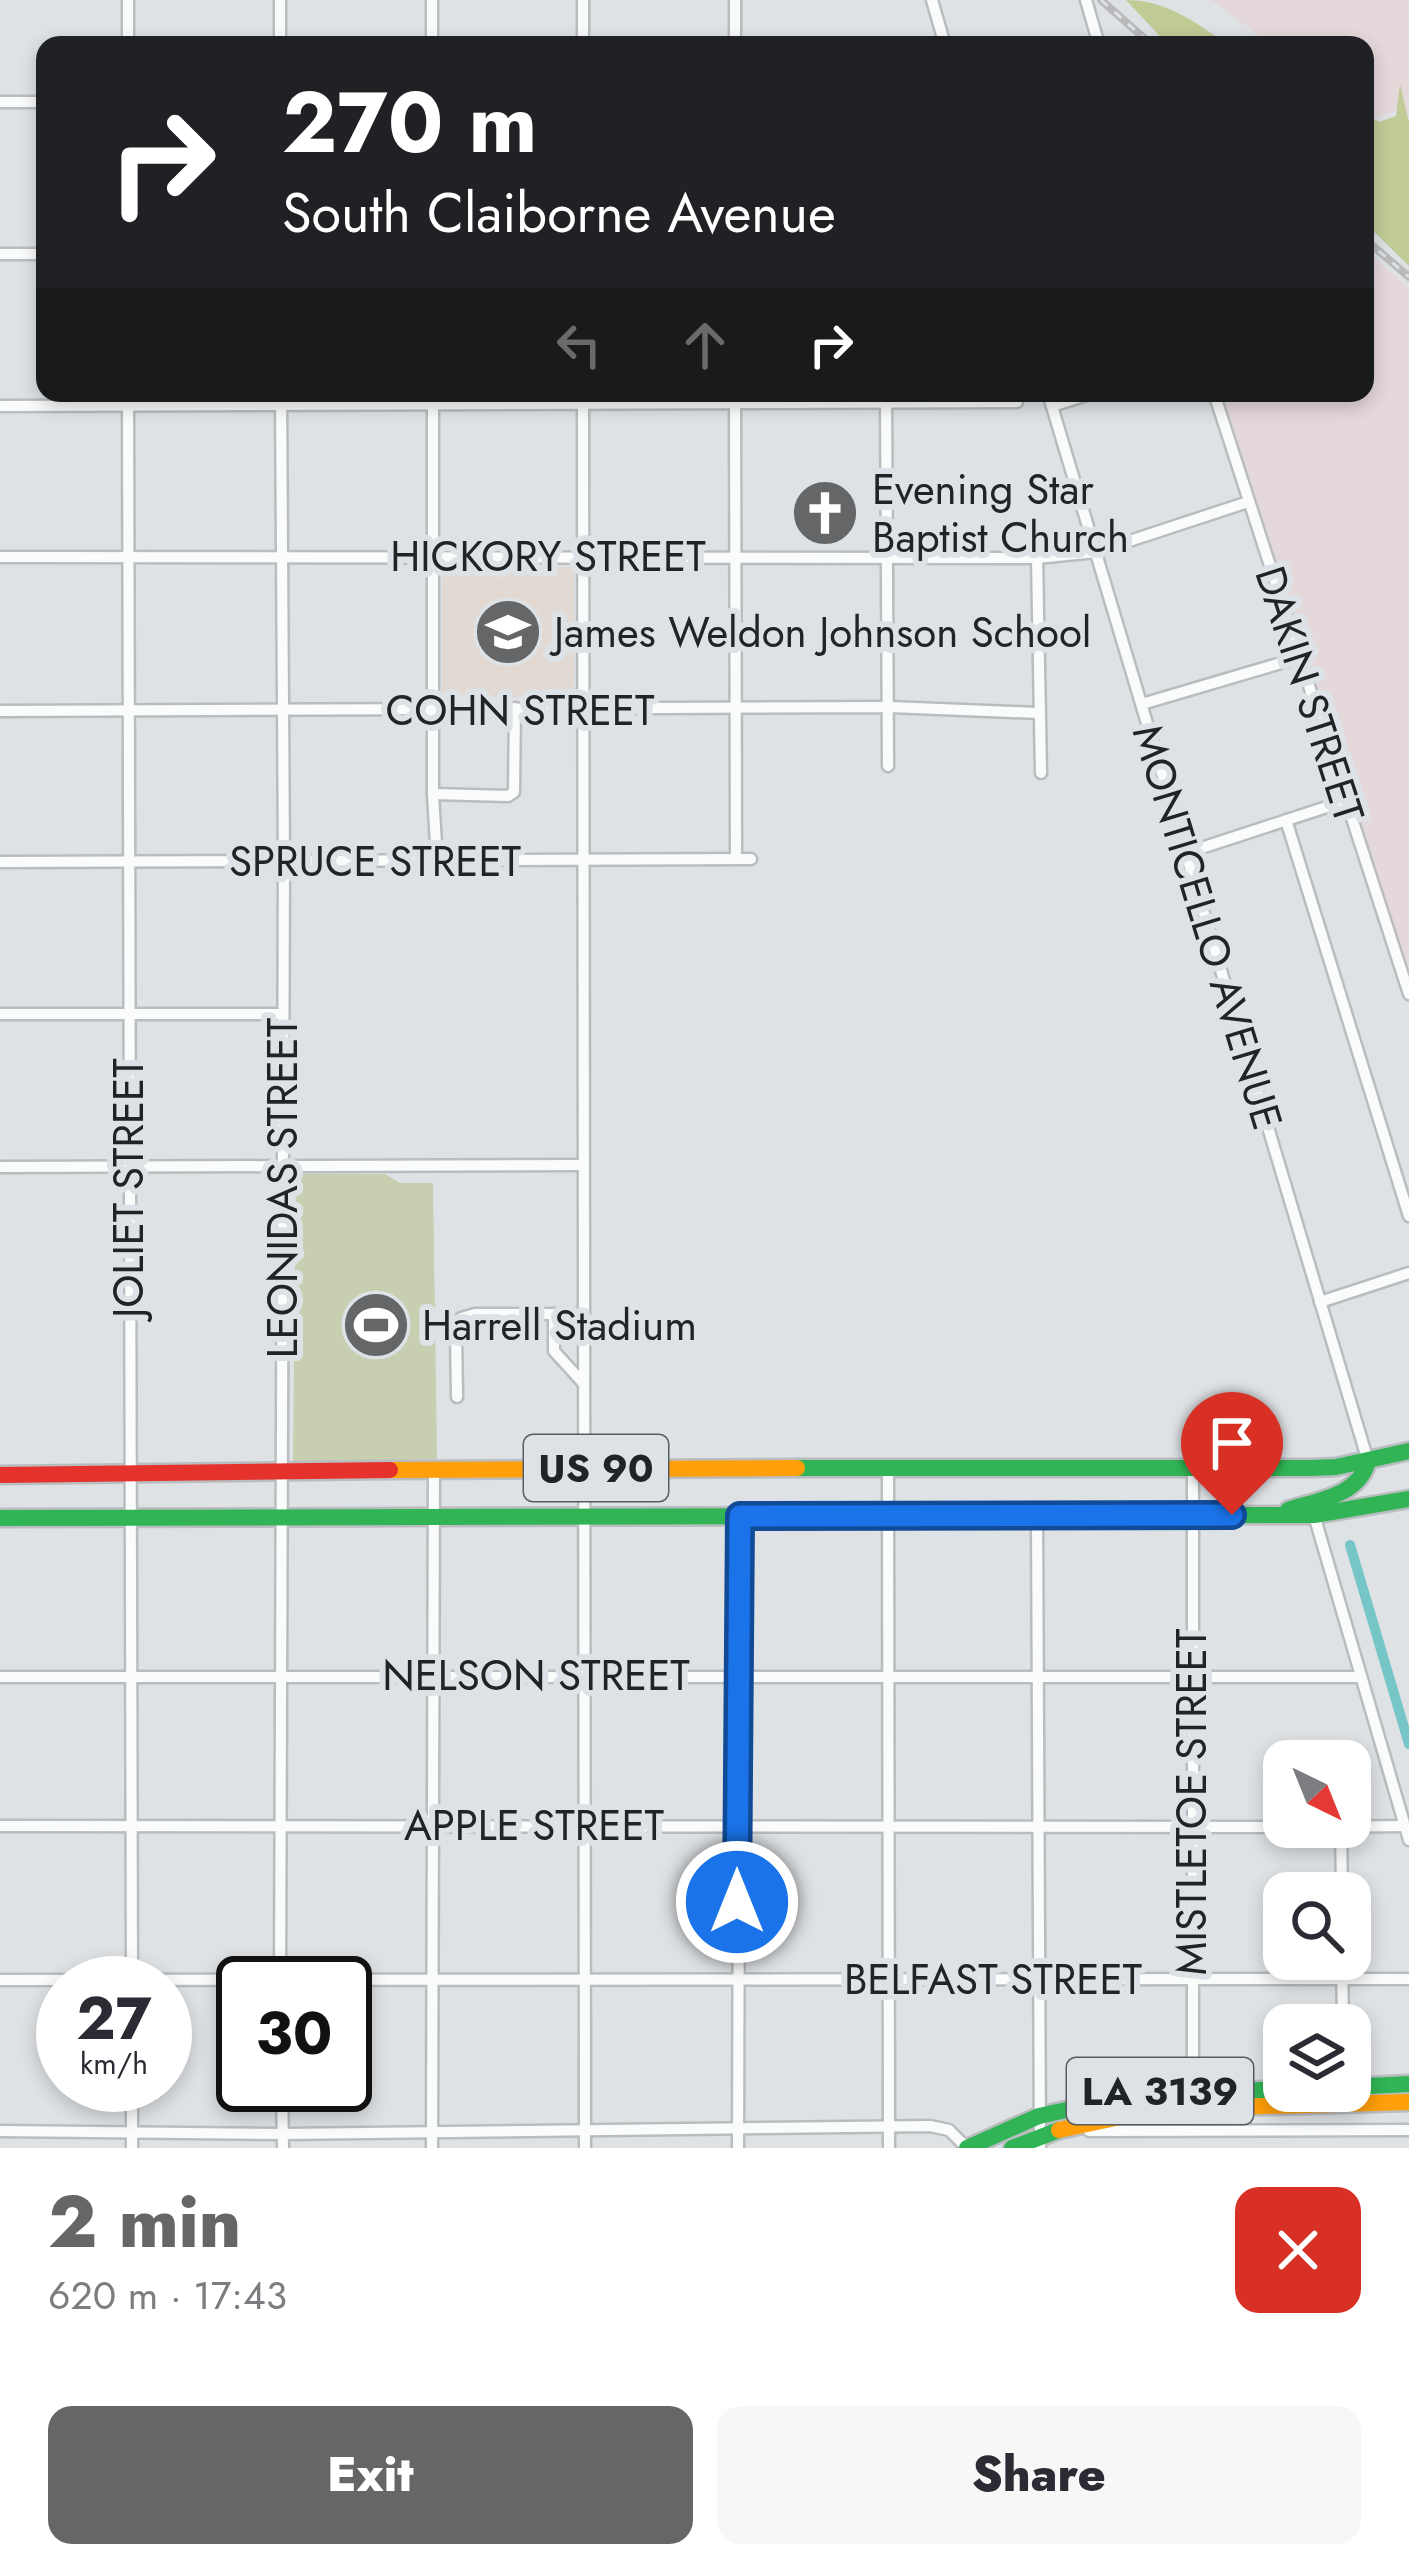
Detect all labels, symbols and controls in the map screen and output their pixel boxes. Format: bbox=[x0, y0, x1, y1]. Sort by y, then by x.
text: 270 m bbox=[282, 62, 537, 184]
icon: right bbox=[84, 84, 240, 240]
text: South Claiborne Avenue bbox=[282, 174, 836, 252]
icon: left bbox=[546, 312, 612, 378]
icon: ahead bbox=[672, 312, 738, 378]
icon: right bbox=[798, 312, 864, 378]
place label: Evening Star Baptist Church bbox=[872, 459, 1129, 568]
church icon: Evening Star Baptist Church bbox=[790, 478, 860, 548]
street label: HICKORY STREET bbox=[390, 526, 706, 587]
street label: DAKIN STREET bbox=[1239, 558, 1380, 831]
school or university icon: James Weldon Johnson School bbox=[473, 597, 543, 667]
place label: James Weldon Johnson School bbox=[549, 602, 1092, 663]
street label: COHN STREET bbox=[386, 680, 655, 741]
street label: MONTICELLO AVENUE bbox=[1117, 717, 1298, 1137]
street label: SPRUCE STREET bbox=[229, 831, 522, 892]
street label: LEONIDAS STREET bbox=[252, 1017, 313, 1358]
street label: JOLIET STREET bbox=[98, 1058, 159, 1323]
sports icon: Harrell Stadium bbox=[341, 1290, 411, 1360]
place label: Harrell Stadium bbox=[422, 1295, 697, 1356]
pin bbox=[1181, 1392, 1283, 1515]
icon: arrive bbox=[1199, 1410, 1265, 1476]
road number: US 90 bbox=[524, 1435, 668, 1501]
street label: MISTLETOE STREET bbox=[1161, 1628, 1222, 1975]
street label: NELSON STREET bbox=[382, 1645, 690, 1706]
north arrow bbox=[1263, 1740, 1371, 1848]
map controls bbox=[1263, 1740, 1371, 2112]
street label: APPLE STREET bbox=[404, 1795, 665, 1856]
position arrow bbox=[674, 1839, 800, 1965]
button: search bbox=[1263, 1872, 1371, 1980]
street label: BELFAST STREET bbox=[844, 1949, 1143, 2010]
speed limit sign: 30 bbox=[216, 1956, 372, 2112]
text: 27 bbox=[76, 1975, 152, 2062]
button: layers bbox=[1263, 2004, 1371, 2112]
text: km/h bbox=[80, 2042, 148, 2085]
road number: LA 3139 bbox=[1067, 2058, 1253, 2124]
text: 2 min bbox=[48, 2170, 241, 2274]
button: close bbox=[1235, 2187, 1361, 2313]
text: 620 m · 17:43 bbox=[48, 2267, 287, 2324]
button: Exit bbox=[48, 2406, 693, 2544]
button: Share bbox=[717, 2406, 1361, 2544]

